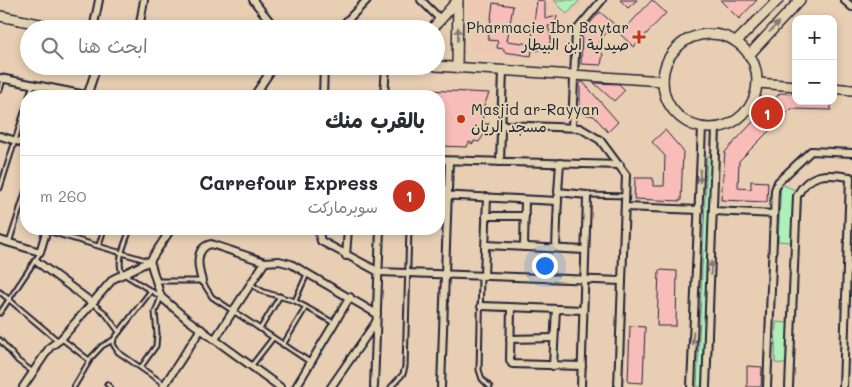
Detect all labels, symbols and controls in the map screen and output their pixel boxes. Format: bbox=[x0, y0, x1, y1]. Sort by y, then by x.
map controls bbox=[792, 15, 837, 105]
button: + bbox=[792, 15, 837, 60]
place label: Pharmacie Ibn Baytar صيدلية ابن البيطار bbox=[467, 17, 629, 54]
search box bbox=[20, 20, 445, 75]
one-way arrow bbox=[768, 22, 780, 34]
one-way arrow bbox=[454, 25, 462, 41]
marker: Pharmacie Ibn Baytar صيدلية ابن البيطار bbox=[633, 31, 645, 43]
text: ابحث هنا bbox=[78, 33, 148, 58]
icon: search bbox=[38, 34, 66, 62]
button: − bbox=[792, 60, 837, 105]
pin: 1 bbox=[751, 94, 783, 132]
place label: Masjid ar-Rayyan مسجد الريّان bbox=[471, 99, 599, 136]
text: بالقرب منك bbox=[325, 106, 425, 133]
marker: Masjid ar-Rayyan مسجد الريّان bbox=[455, 113, 467, 125]
one-way arrow bbox=[696, 168, 704, 184]
text: Carrefour Express bbox=[199, 170, 378, 195]
text: 260 m bbox=[40, 185, 86, 206]
text: 1 bbox=[405, 185, 413, 206]
text: سوبرماركت bbox=[308, 196, 378, 217]
your location bbox=[532, 253, 558, 279]
one-way arrow bbox=[707, 260, 715, 276]
one-way arrow bbox=[689, 331, 697, 347]

